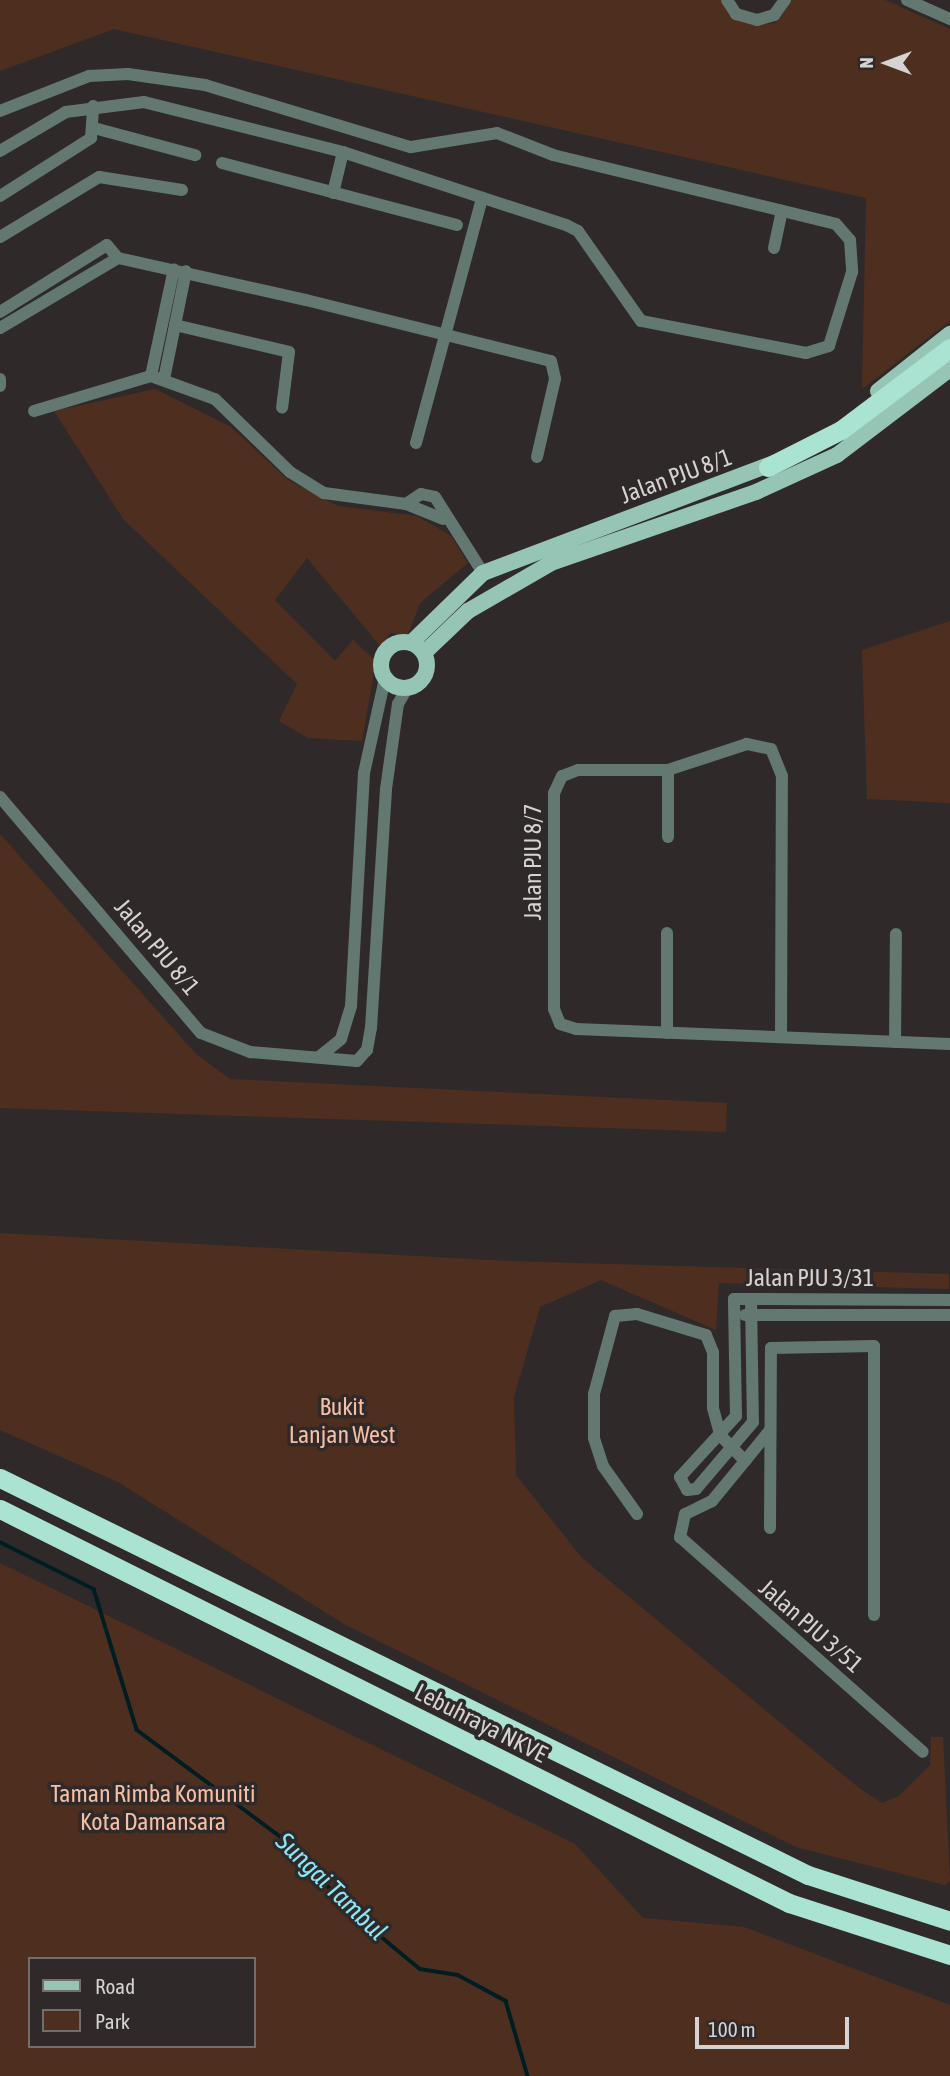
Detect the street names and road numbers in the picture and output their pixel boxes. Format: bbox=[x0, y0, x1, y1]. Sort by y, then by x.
street label: Jalan PJU 8/1 bbox=[616, 443, 736, 509]
street label: Jalan PJU 8/7 bbox=[519, 804, 547, 920]
street label: Jalan PJU 8/1 bbox=[108, 893, 206, 1001]
street label: Jalan PJU 3/31 bbox=[746, 1264, 874, 1292]
street label: Jalan PJU 3/51 bbox=[753, 1573, 869, 1679]
street label: Lebuhraya NKVE bbox=[410, 1677, 552, 1769]

